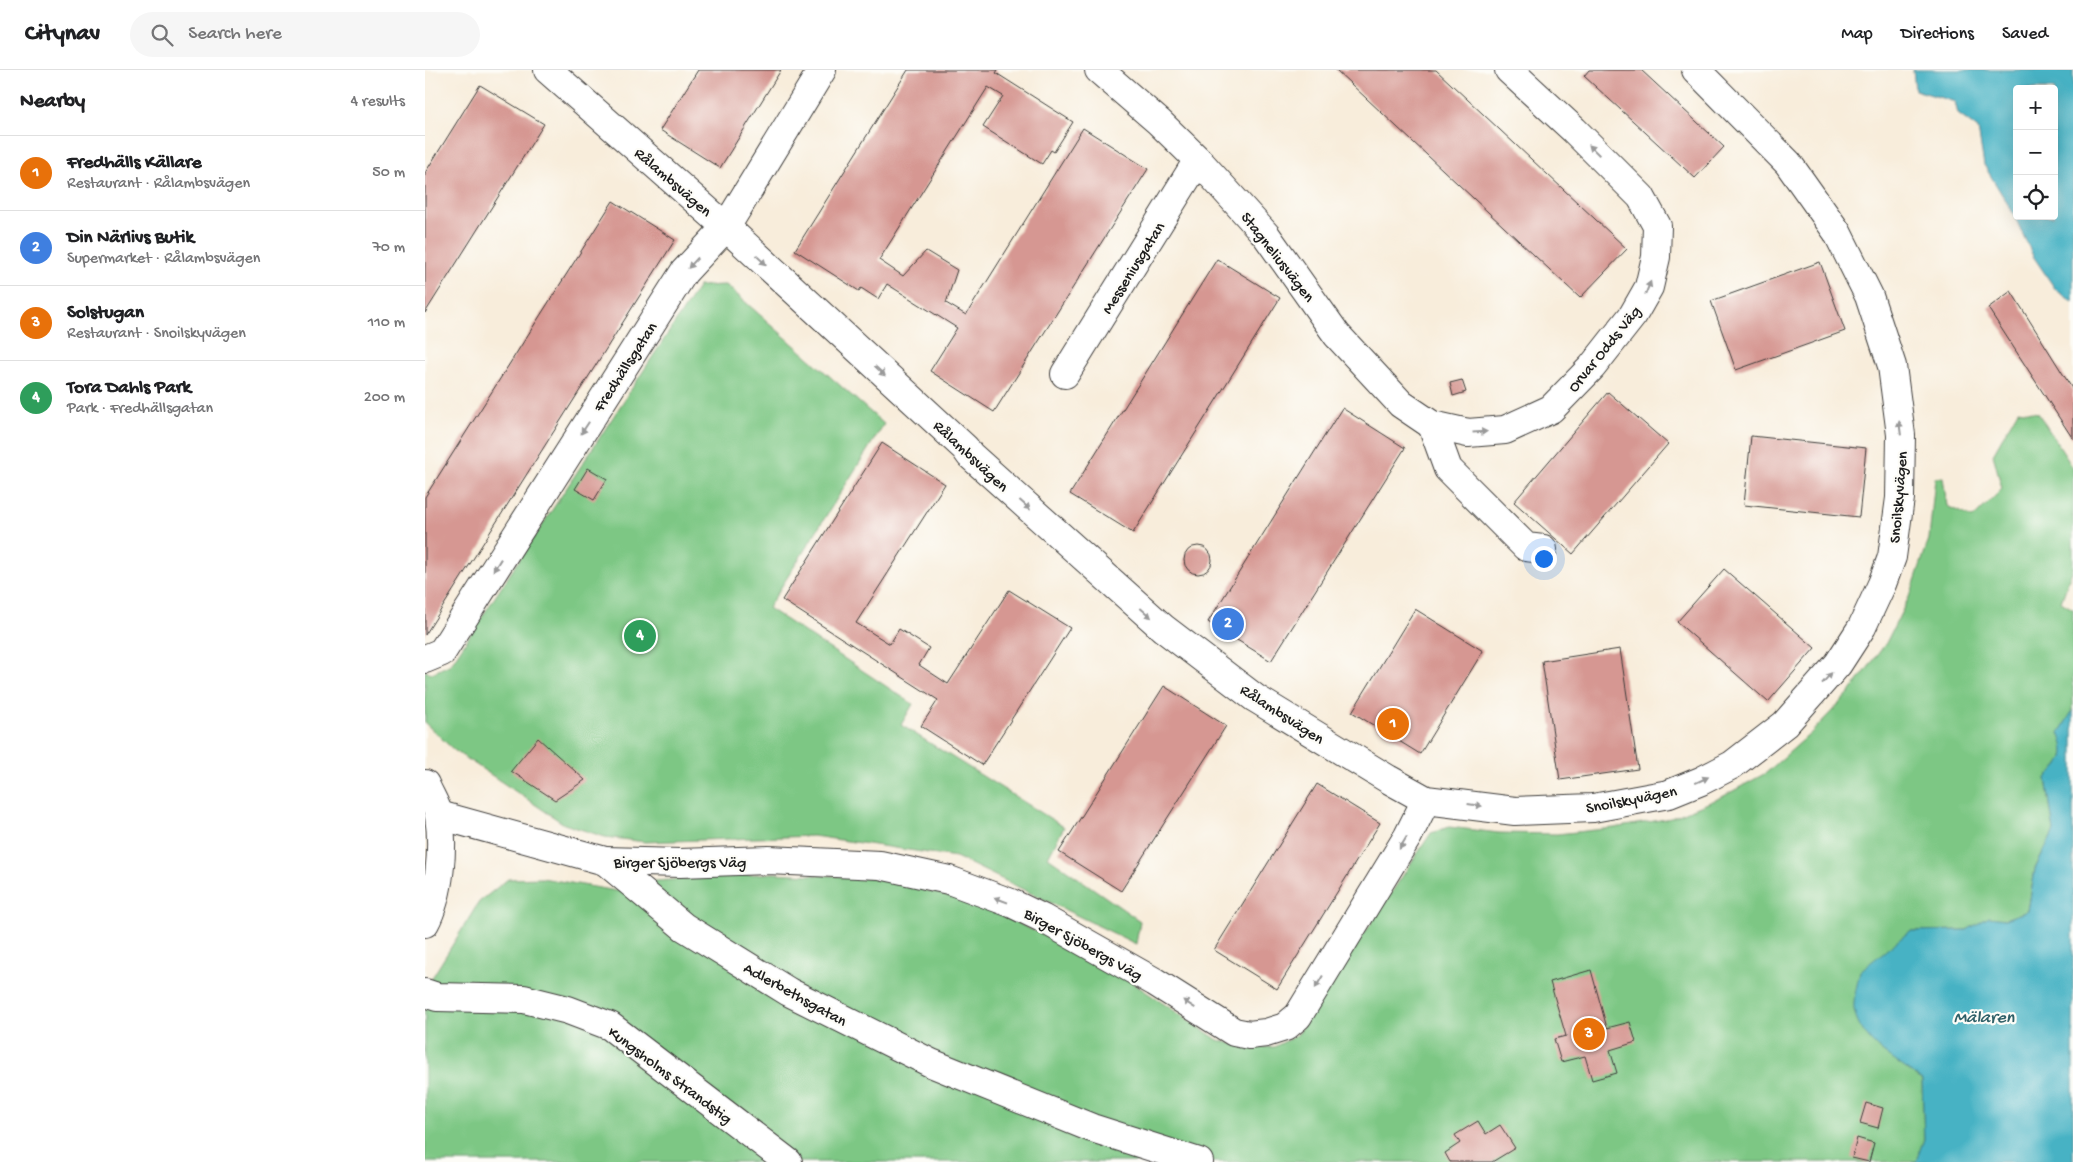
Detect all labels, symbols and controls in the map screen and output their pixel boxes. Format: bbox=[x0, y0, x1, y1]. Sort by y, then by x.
search box bbox=[130, 12, 480, 57]
text: Citynav bbox=[25, 20, 100, 49]
icon: search bbox=[148, 21, 176, 49]
text: Search here bbox=[188, 23, 282, 46]
text: Map bbox=[1841, 24, 1873, 45]
text: Directions bbox=[1901, 24, 1974, 45]
text: Saved bbox=[2002, 24, 2048, 45]
map controls bbox=[2013, 85, 2058, 220]
button: + bbox=[2013, 85, 2058, 130]
text: Nearby bbox=[20, 90, 85, 115]
text: 4 results bbox=[350, 93, 405, 112]
button: − bbox=[2013, 130, 2058, 175]
one-way arrow bbox=[1588, 144, 1600, 156]
street label: Rålambsvägen bbox=[629, 145, 715, 223]
text: Fredhälls Källare bbox=[67, 152, 201, 175]
text: 1 bbox=[33, 164, 39, 183]
text: 50 m bbox=[372, 164, 405, 183]
text: Restaurant · Rålambsvägen bbox=[67, 175, 250, 194]
button: locate bbox=[2013, 175, 2058, 220]
street label: Stagneliusvägen bbox=[1235, 209, 1318, 307]
street label: Messeniusgatan bbox=[1099, 219, 1171, 318]
text: Din Närlivs Butik bbox=[67, 227, 194, 250]
text: 2 bbox=[32, 239, 40, 258]
text: 70 m bbox=[372, 239, 405, 258]
text: Supermarket · Rålambsvägen bbox=[67, 250, 260, 269]
one-way arrow bbox=[755, 254, 767, 266]
one-way arrow bbox=[687, 256, 699, 268]
one-way arrow bbox=[1644, 280, 1652, 295]
text: Solstugan bbox=[67, 302, 144, 325]
street label: Orvar Odds Väg bbox=[1565, 303, 1646, 397]
text: 3 bbox=[32, 314, 40, 333]
text: 110 m bbox=[368, 314, 405, 333]
street label: Fredhällsgatan bbox=[590, 319, 663, 417]
text: Restaurant · Snoilskyvägen bbox=[67, 325, 246, 344]
one-way arrow bbox=[874, 365, 886, 377]
text: Tora Dahls Park bbox=[67, 377, 191, 400]
text: 4 bbox=[32, 389, 40, 408]
text: 200 m bbox=[364, 389, 405, 408]
text: Park · Fredhällsgatan bbox=[67, 400, 213, 419]
street label: Rålambsvägen bbox=[928, 418, 1012, 498]
one-way arrow bbox=[1896, 420, 1904, 436]
one-way arrow bbox=[580, 421, 589, 434]
one-way arrow bbox=[1472, 428, 1488, 436]
street label: Snoilskyvägen bbox=[1887, 450, 1914, 544]
one-way arrow bbox=[1019, 499, 1032, 510]
your location bbox=[1531, 546, 1557, 572]
one-way arrow bbox=[493, 558, 502, 571]
pin: 2 bbox=[1212, 605, 1244, 643]
one-way arrow bbox=[1140, 607, 1152, 619]
pin: 4 bbox=[624, 617, 656, 655]
one-way arrow bbox=[1821, 671, 1832, 684]
street label: Rålambsvägen bbox=[1236, 682, 1327, 750]
pin: 1 bbox=[1377, 705, 1409, 743]
one-way arrow bbox=[1695, 776, 1710, 784]
street label: Snoilskyvägen bbox=[1585, 783, 1679, 820]
one-way arrow bbox=[1467, 801, 1483, 809]
one-way arrow bbox=[1399, 837, 1408, 850]
street label: Birger Sjöbergs Väg bbox=[613, 855, 746, 874]
one-way arrow bbox=[994, 895, 1009, 903]
street label: Birger Sjöbergs Väg bbox=[1019, 905, 1145, 987]
street label: Adlerbethsgatan bbox=[739, 960, 850, 1032]
one-way arrow bbox=[1314, 975, 1324, 988]
one-way arrow bbox=[1182, 999, 1196, 1009]
water label: Mälaren bbox=[1954, 1008, 2015, 1029]
pin: 3 bbox=[1573, 1015, 1605, 1053]
street label: Kungsholms Strandstig bbox=[603, 1024, 735, 1130]

